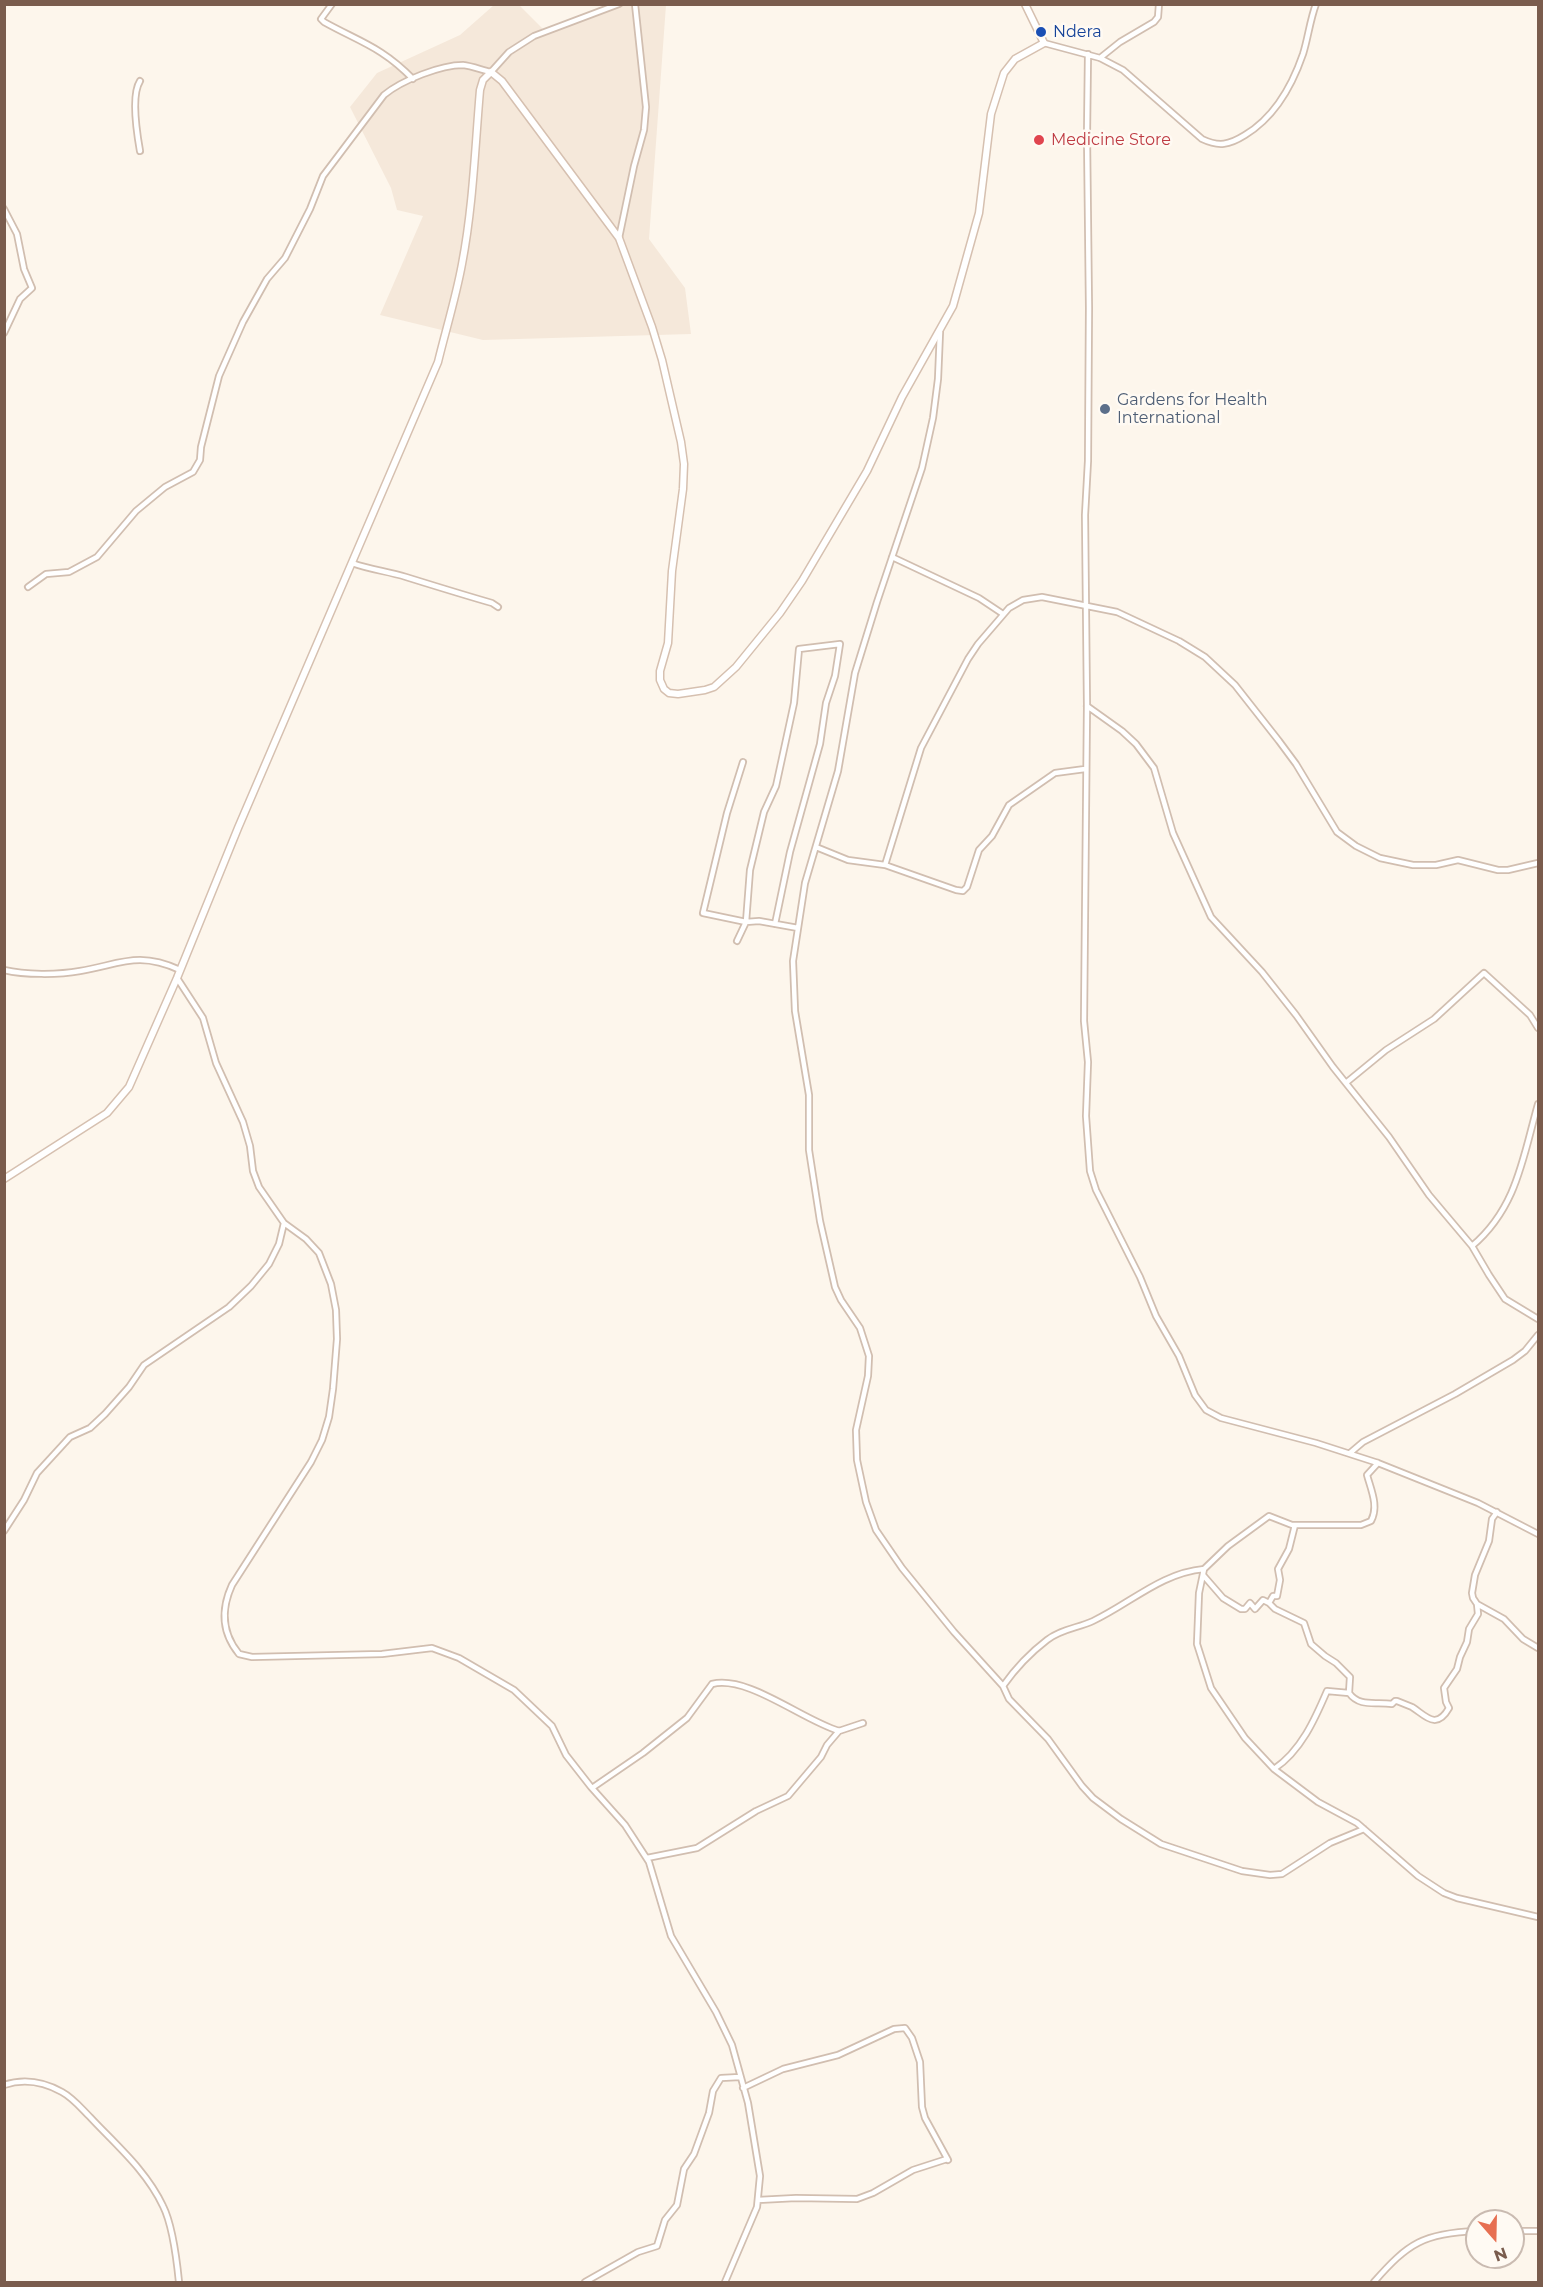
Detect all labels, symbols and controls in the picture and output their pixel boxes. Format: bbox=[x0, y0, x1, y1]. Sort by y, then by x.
place label: Ndera bbox=[1053, 22, 1102, 42]
marker: Ndera bbox=[1034, 25, 1048, 39]
place label: Medicine Store bbox=[1051, 130, 1171, 150]
marker: Medicine Store bbox=[1032, 133, 1046, 147]
place label: Gardens for Health International bbox=[1117, 390, 1268, 428]
marker: Gardens for Health International bbox=[1098, 402, 1112, 416]
north arrow bbox=[1465, 2209, 1525, 2269]
text: N bbox=[1491, 2243, 1510, 2266]

